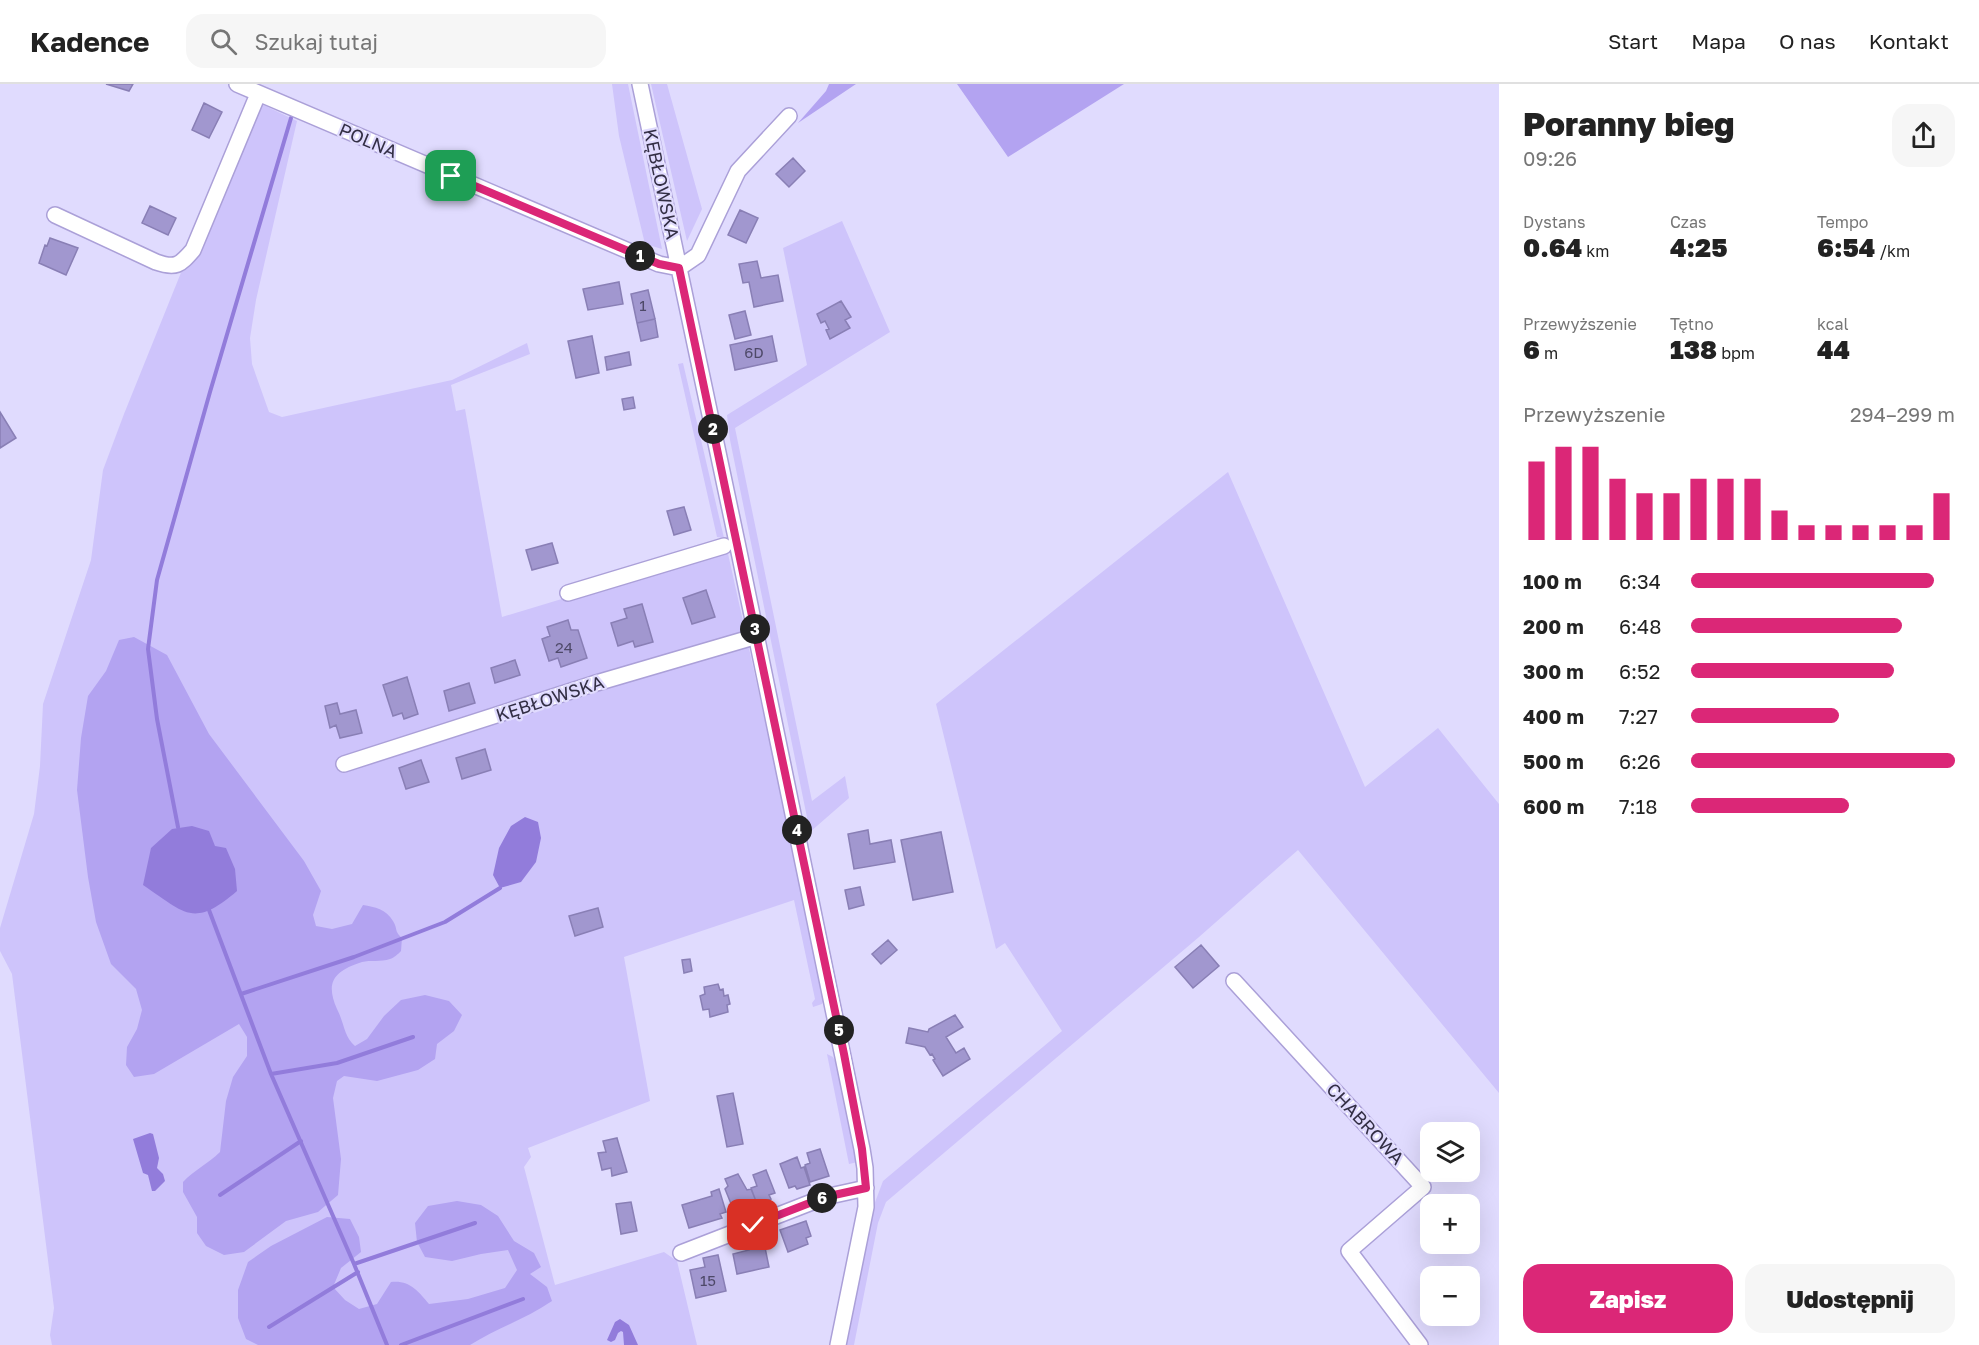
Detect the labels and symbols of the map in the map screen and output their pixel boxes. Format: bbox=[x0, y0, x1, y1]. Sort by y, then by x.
street label: POLNA bbox=[336, 118, 401, 162]
street label: KĘBŁOWSKA bbox=[640, 127, 684, 241]
pin bbox=[425, 150, 476, 201]
pin: 1 bbox=[625, 241, 655, 271]
house number: 1 bbox=[639, 296, 647, 314]
house number: 6D bbox=[744, 343, 764, 361]
pin: 2 bbox=[698, 414, 728, 444]
pin: 3 bbox=[740, 614, 770, 644]
house number: 24 bbox=[555, 638, 573, 656]
street label: KĘBŁOWSKA bbox=[493, 670, 607, 726]
pin: 4 bbox=[782, 815, 812, 845]
pin: 5 bbox=[824, 1015, 854, 1045]
street label: CHABROWA bbox=[1322, 1078, 1409, 1169]
pin: 6 bbox=[807, 1183, 837, 1213]
pin bbox=[727, 1199, 778, 1250]
house number: 15 bbox=[700, 1271, 716, 1289]

